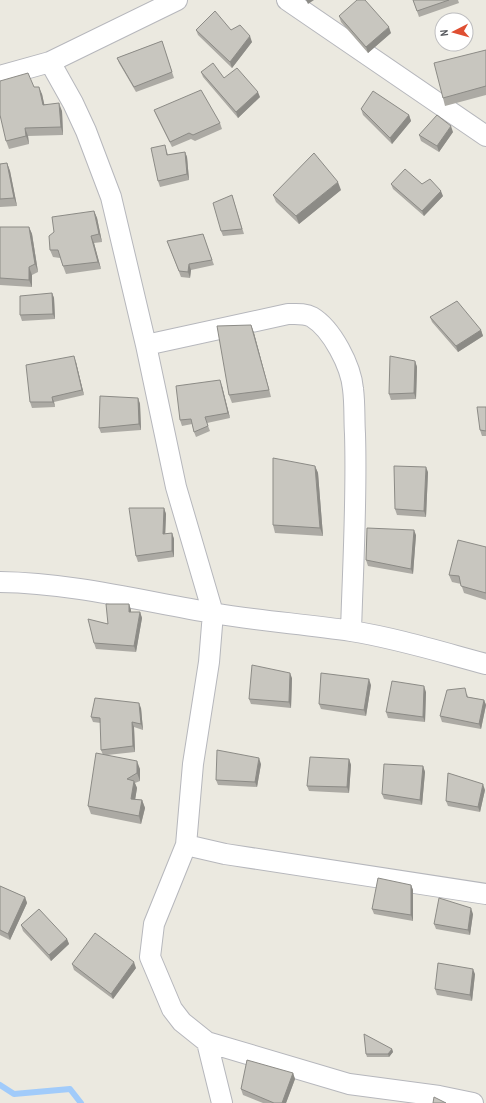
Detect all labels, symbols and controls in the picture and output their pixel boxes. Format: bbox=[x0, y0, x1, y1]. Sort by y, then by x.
north arrow bbox=[434, 12, 474, 52]
text: N bbox=[437, 29, 451, 37]

